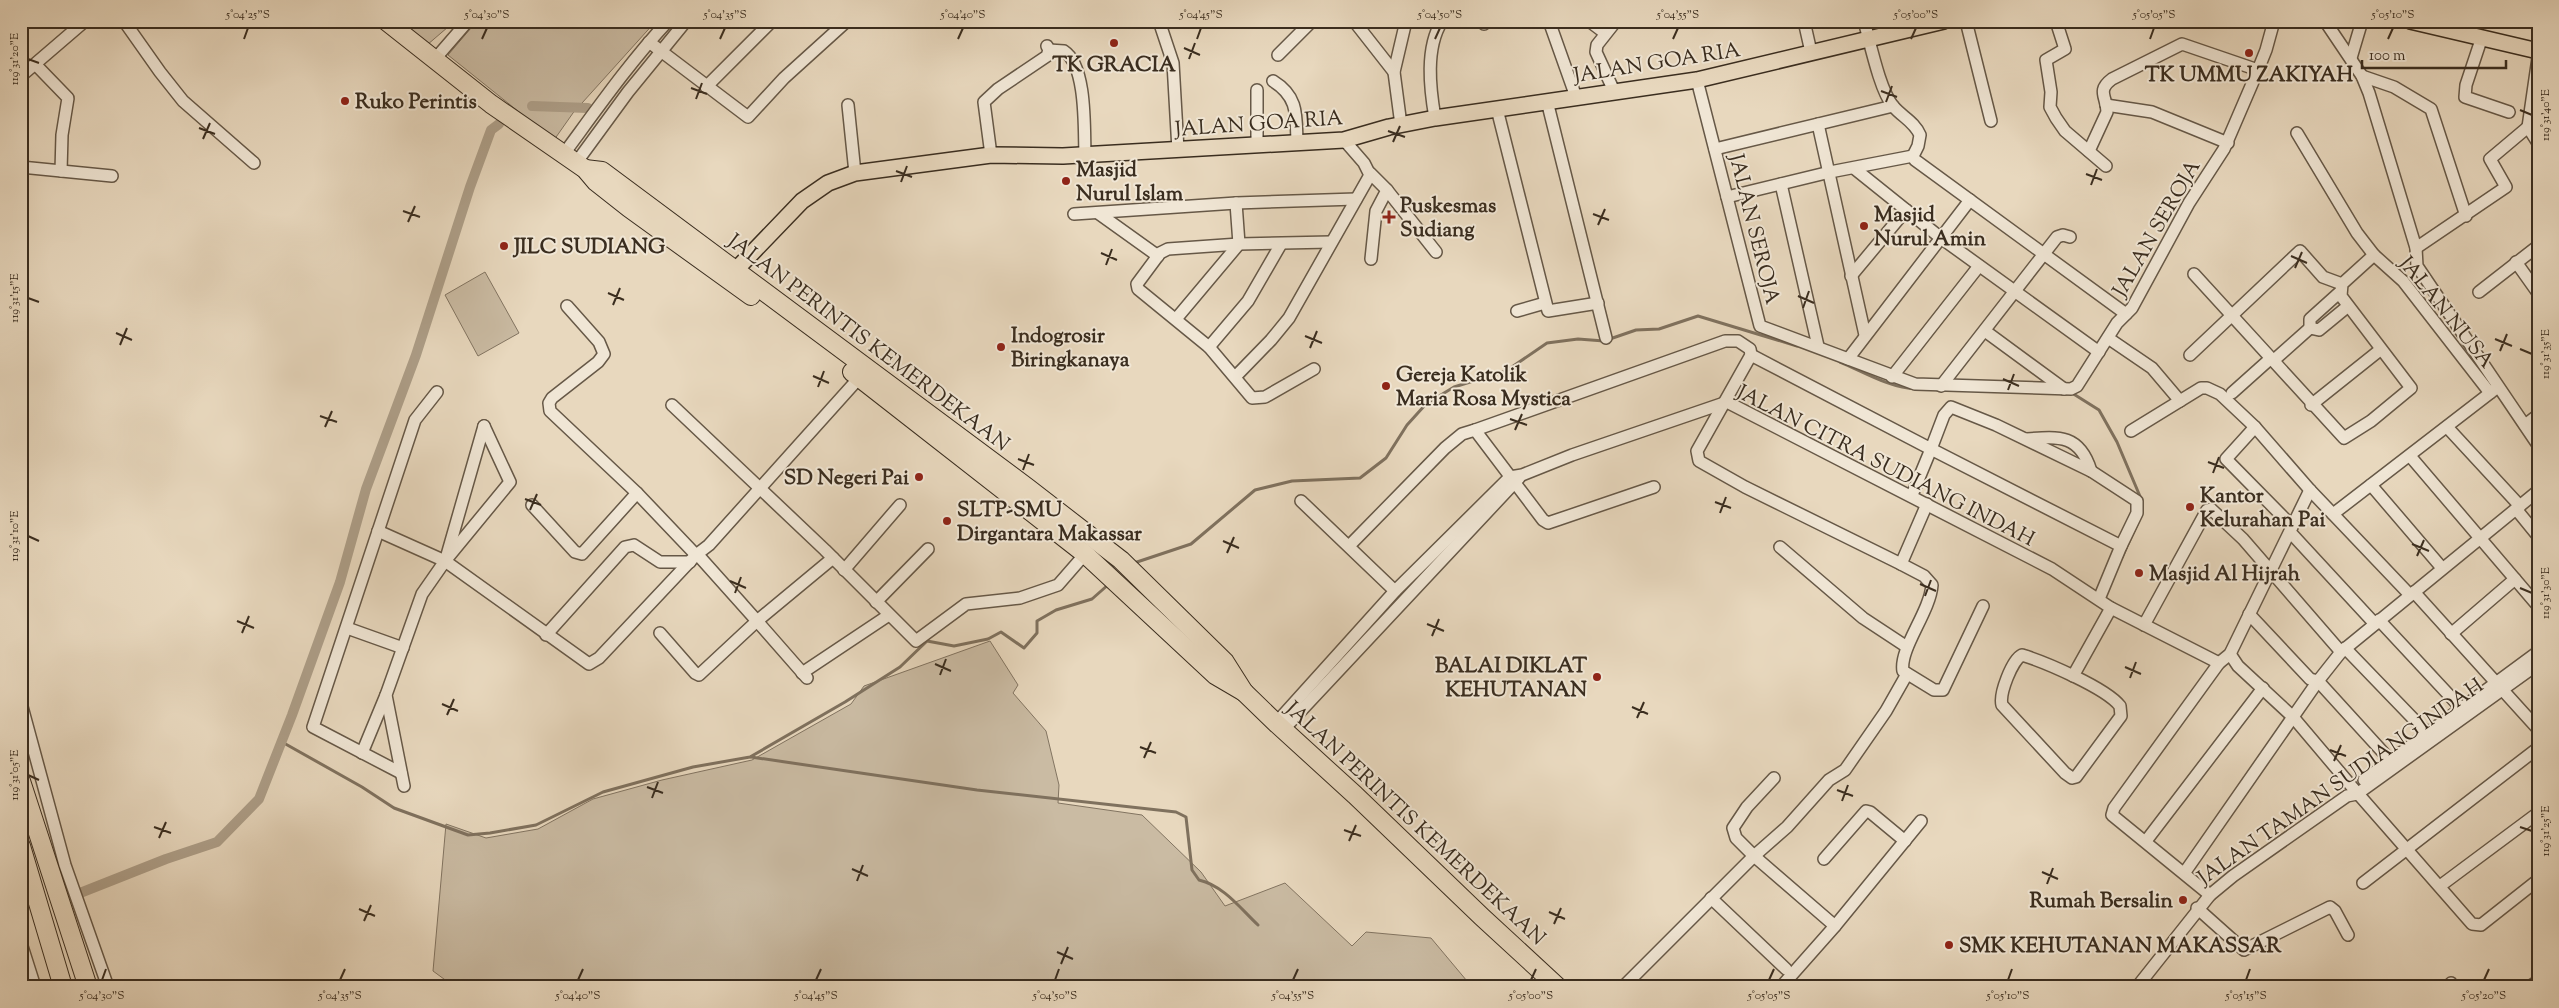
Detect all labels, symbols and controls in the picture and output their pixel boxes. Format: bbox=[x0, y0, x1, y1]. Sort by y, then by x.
text: 5°04'25"S bbox=[225, 6, 270, 24]
text: 5°04'30"S bbox=[464, 6, 509, 24]
text: 5°04'35"S bbox=[702, 6, 747, 24]
text: 5°04'40"S bbox=[940, 6, 985, 24]
text: 5°04'45"S bbox=[1178, 6, 1223, 24]
text: 5°04'50"S bbox=[1417, 6, 1462, 24]
text: 5°04'55"S bbox=[1656, 6, 1699, 24]
text: 5°05'00"S bbox=[1893, 6, 1938, 24]
text: 5°05'05"S bbox=[2132, 6, 2175, 24]
text: 5°05'10"S bbox=[2371, 6, 2414, 24]
text: 119°31'20"E bbox=[6, 32, 24, 85]
street label: JALAN GOA RIA bbox=[1571, 36, 1743, 92]
marker: TK GRACIA bbox=[1108, 37, 1120, 49]
scale bar bbox=[2362, 38, 2505, 70]
text: 100 m bbox=[2369, 46, 2406, 67]
marker: TK UMMU ZAKIYAH bbox=[2243, 47, 2255, 59]
place label: TK GRACIA bbox=[1052, 51, 1177, 81]
place label: TK UMMU ZAKIYAH bbox=[2145, 61, 2354, 91]
place label: Ruko Perintis bbox=[355, 88, 477, 118]
text: 119°31'40"E bbox=[2537, 88, 2555, 141]
marker: Ruko Perintis bbox=[339, 95, 351, 107]
street label: JALAN GOA RIA bbox=[1173, 104, 1344, 146]
street label: JALAN SEROJA bbox=[1720, 150, 1786, 308]
street label: JALAN SEROJA bbox=[2106, 155, 2209, 304]
place label: Masjid Nurul Islam bbox=[1076, 156, 1184, 210]
marker: Masjid Nurul Islam bbox=[1060, 175, 1072, 187]
place label: Puskesmas Sudiang bbox=[1400, 192, 1496, 246]
place label: Masjid Nurul Amin bbox=[1874, 201, 1986, 255]
marker: Puskesmas Sudiang bbox=[1382, 210, 1396, 224]
marker: Masjid Nurul Amin bbox=[1858, 220, 1870, 232]
street label: JALAN PERINTIS KEMERDEKAAN bbox=[720, 227, 1015, 460]
place label: JILC SUDIANG bbox=[512, 233, 665, 263]
marker: JILC SUDIANG bbox=[498, 240, 510, 252]
street label: JALAN NUSA bbox=[2390, 250, 2500, 376]
text: 119°31'15"E bbox=[6, 273, 24, 323]
place label: Indogrosir Biringkanaya bbox=[1011, 322, 1130, 376]
text: 119°31'35"E bbox=[2537, 328, 2555, 379]
marker: Indogrosir Biringkanaya bbox=[995, 341, 1007, 353]
place label: Gereja Katolik Maria Rosa Mystica bbox=[1396, 361, 1571, 415]
street label: JALAN CITRA SUDIANG INDAH bbox=[1730, 378, 2040, 555]
marker: Gereja Katolik Maria Rosa Mystica bbox=[1380, 380, 1392, 392]
place label: SD Negeri Pai bbox=[784, 464, 909, 494]
marker: SD Negeri Pai bbox=[913, 471, 925, 483]
place label: Kantor Kelurahan Pai bbox=[2200, 482, 2325, 536]
place label: SLTP-SMU Dirgantara Makassar bbox=[957, 496, 1142, 550]
marker: Kantor Kelurahan Pai bbox=[2184, 501, 2196, 513]
text: 119°31'10"E bbox=[6, 510, 24, 562]
marker: SLTP-SMU Dirgantara Makassar bbox=[941, 515, 953, 527]
place label: Masjid Al Hijrah bbox=[2149, 560, 2301, 590]
text: 119°31'30"E bbox=[2537, 566, 2555, 619]
marker: Masjid Al Hijrah bbox=[2133, 567, 2145, 579]
place label: BALAI DIKLAT KEHUTANAN bbox=[1435, 652, 1587, 706]
marker: BALAI DIKLAT KEHUTANAN bbox=[1591, 671, 1603, 683]
street label: JALAN TAMAN SUDIANG INDAH bbox=[2191, 672, 2491, 894]
street label: JALAN PERINTIS KEMERDEKAAN bbox=[1277, 695, 1552, 954]
text: 119°31'05"E bbox=[6, 749, 24, 801]
text: 119°31'25"E bbox=[2537, 805, 2555, 856]
place label: Rumah Bersalin bbox=[2030, 887, 2174, 917]
marker: Rumah Bersalin bbox=[2177, 894, 2189, 906]
place label: SMK KEHUTANAN MAKASSAR bbox=[1959, 932, 2282, 962]
marker: SMK KEHUTANAN MAKASSAR bbox=[1943, 939, 1955, 951]
text: 5°04'30"S bbox=[79, 987, 124, 1005]
text: 5°04'35"S bbox=[317, 987, 362, 1005]
text: 5°04'40"S bbox=[555, 987, 600, 1005]
text: 5°04'45"S bbox=[793, 987, 838, 1005]
text: 5°04'50"S bbox=[1032, 987, 1077, 1005]
text: 5°04'55"S bbox=[1271, 987, 1314, 1005]
text: 5°05'00"S bbox=[1508, 987, 1553, 1005]
text: 5°05'05"S bbox=[1747, 987, 1790, 1005]
text: 5°05'10"S bbox=[1986, 987, 2029, 1005]
text: 5°05'15"S bbox=[2224, 987, 2267, 1005]
text: 5°05'20"S bbox=[2461, 987, 2506, 1005]

